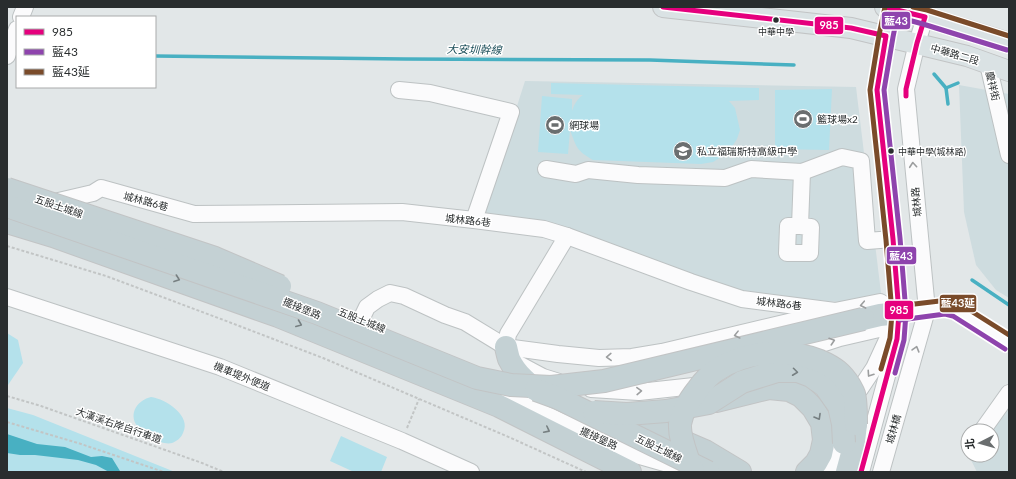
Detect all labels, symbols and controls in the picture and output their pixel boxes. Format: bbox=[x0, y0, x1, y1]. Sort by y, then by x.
line badge: 藍43 bbox=[881, 11, 911, 30]
text: 藍43 bbox=[884, 14, 908, 27]
marker: 中華中學 bbox=[771, 15, 781, 25]
legend bbox=[16, 16, 156, 88]
line badge: 985 bbox=[814, 16, 844, 35]
text: 985 bbox=[819, 18, 839, 31]
text: 985 bbox=[52, 24, 73, 39]
place label: 中華中學 bbox=[758, 26, 794, 37]
street label: 中華路二段 bbox=[929, 41, 981, 67]
water label: 大安圳幹線 bbox=[446, 42, 504, 56]
text: 藍43 bbox=[52, 44, 78, 59]
text: 藍43延 bbox=[52, 64, 90, 79]
street label: 慶祥街 bbox=[984, 70, 1002, 102]
sports icon: 籃球場x2 bbox=[792, 108, 814, 130]
place label: 籃球場x2 bbox=[817, 113, 858, 125]
sports icon: 網球場 bbox=[544, 114, 566, 136]
place label: 網球場 bbox=[569, 119, 599, 131]
school or university icon: 私立福瑞斯特高級中學 bbox=[672, 140, 694, 162]
place label: 私立福瑞斯特高級中學 bbox=[697, 145, 797, 157]
marker: 中華中學(城林路) bbox=[886, 146, 896, 156]
place label: 中華中學(城林路) bbox=[898, 146, 966, 157]
one-way arrow bbox=[909, 162, 918, 168]
street label: 城林路 bbox=[909, 187, 923, 217]
street label: 城林路6巷 bbox=[122, 189, 170, 213]
street label: 五股土城線 bbox=[33, 192, 85, 220]
street label: 城林路6巷 bbox=[445, 212, 491, 228]
line badge: 藍43 bbox=[886, 246, 917, 265]
text: 藍43 bbox=[889, 249, 913, 262]
one-way arrow bbox=[173, 275, 180, 283]
street label: 城林路6巷 bbox=[756, 294, 802, 312]
line badge: 藍43延 bbox=[939, 294, 977, 313]
street label: 擺接堡路 bbox=[281, 295, 323, 321]
text: 藍43延 bbox=[941, 296, 975, 309]
line badge: 985 bbox=[884, 300, 914, 320]
one-way arrow bbox=[860, 301, 867, 309]
text: 985 bbox=[889, 303, 909, 316]
street label: 五股土城線 bbox=[337, 305, 387, 335]
one-way arrow bbox=[294, 319, 302, 327]
one-way arrow bbox=[734, 330, 740, 338]
one-way arrow bbox=[828, 337, 835, 345]
one-way arrow bbox=[911, 345, 920, 352]
one-way arrow bbox=[606, 353, 612, 362]
street label: 機車堤外便道 bbox=[212, 359, 272, 393]
one-way arrow bbox=[792, 367, 798, 376]
one-way arrow bbox=[868, 369, 875, 376]
one-way arrow bbox=[636, 387, 642, 396]
street label: 大漢溪右岸自行車道 bbox=[74, 405, 164, 445]
one-way arrow bbox=[814, 413, 821, 420]
street label: 城林橋 bbox=[883, 413, 903, 445]
north arrow bbox=[960, 423, 1000, 463]
street label: 擺接堡路 bbox=[578, 424, 620, 452]
one-way arrow bbox=[543, 425, 550, 433]
street label: 五股土城線 bbox=[634, 432, 684, 464]
text: 北 bbox=[963, 438, 977, 450]

